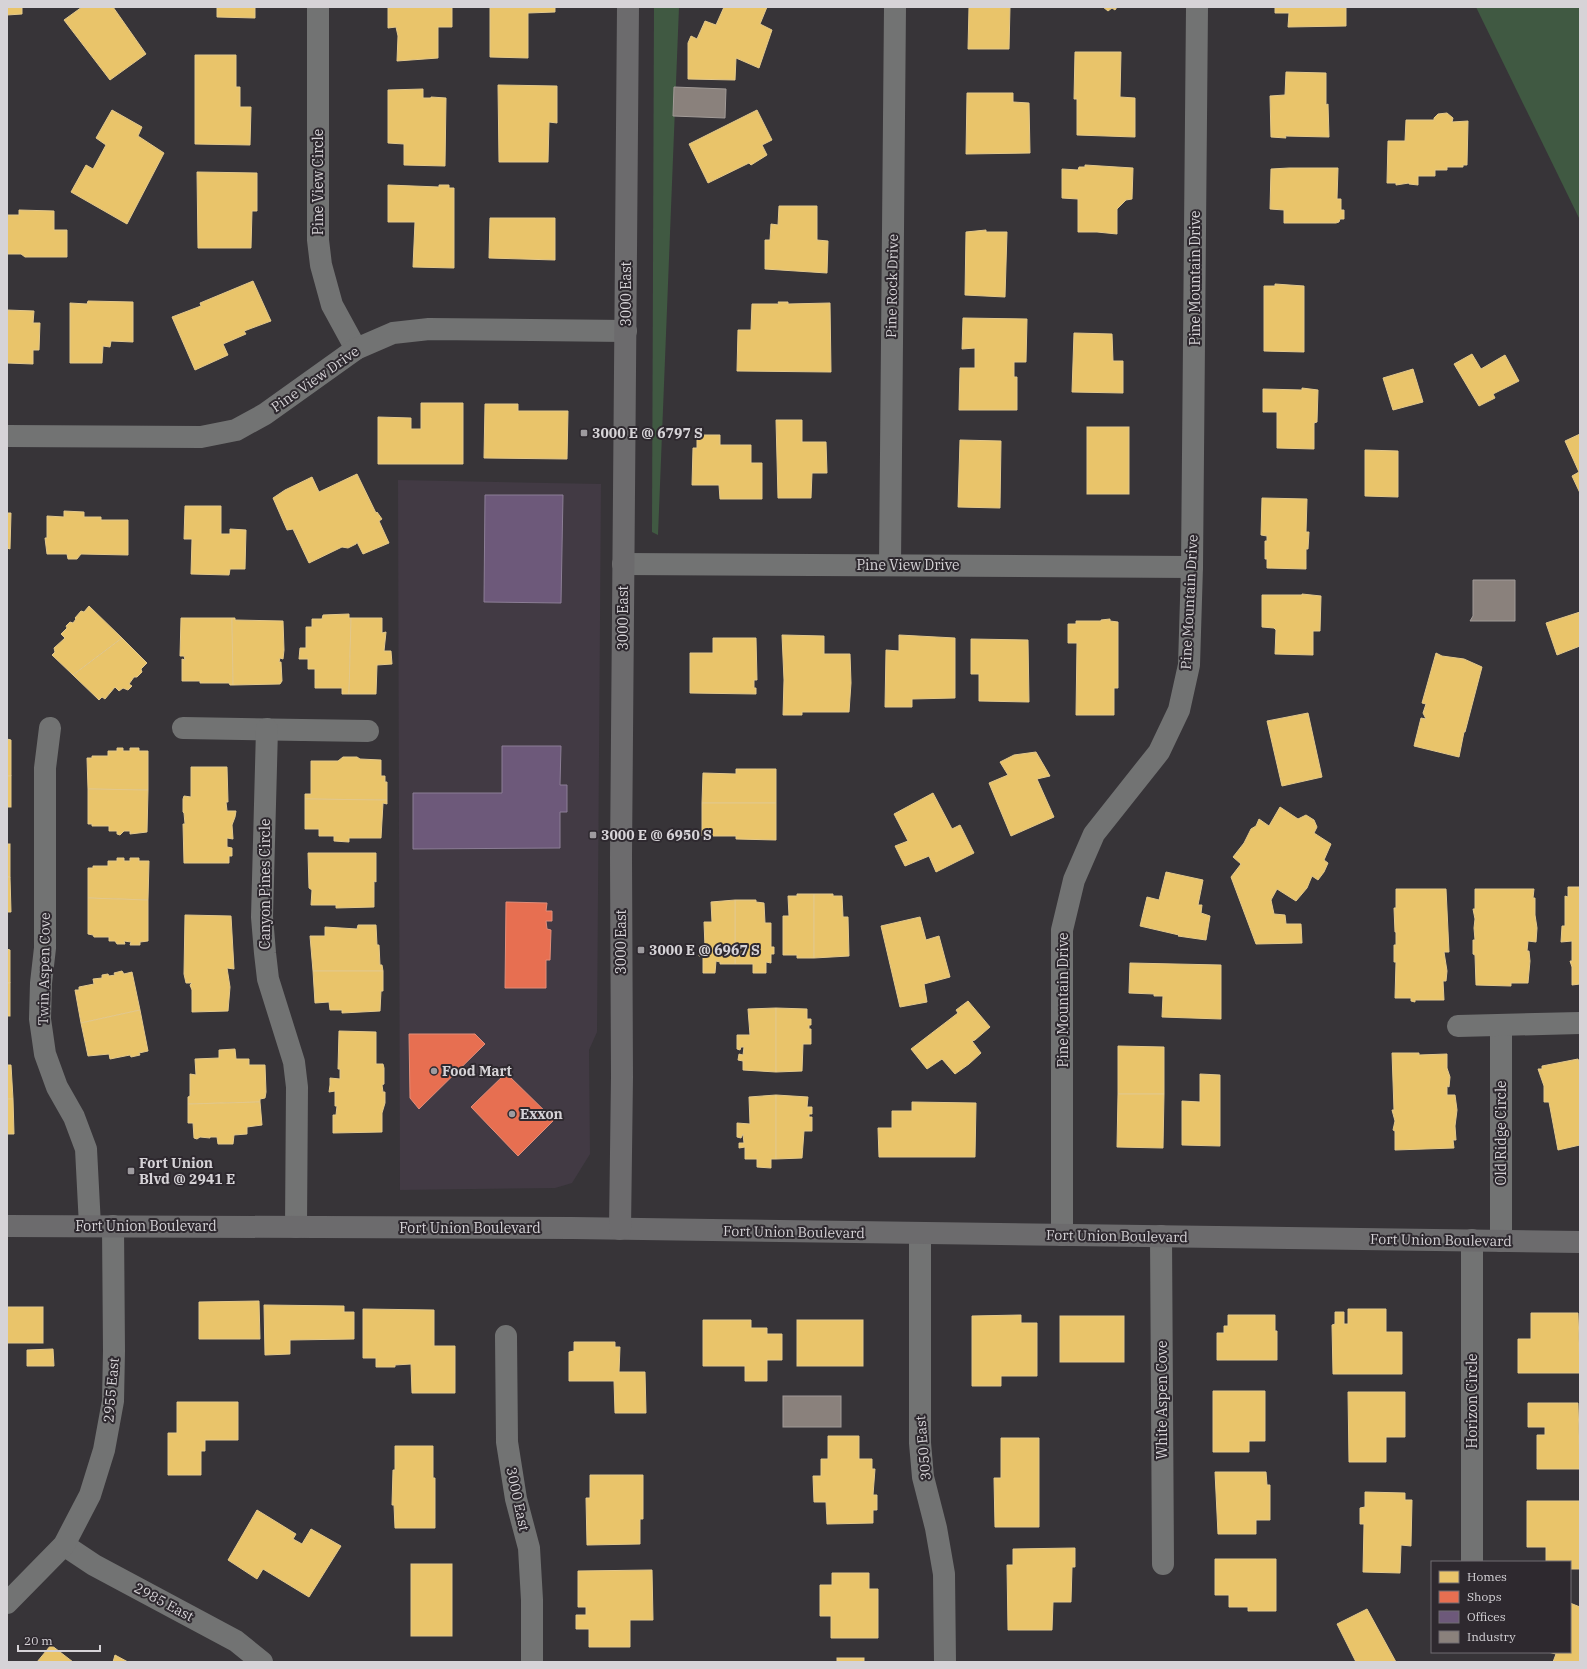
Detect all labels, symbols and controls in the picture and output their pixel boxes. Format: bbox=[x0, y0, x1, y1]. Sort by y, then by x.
street label: Pine View Circle bbox=[309, 129, 327, 235]
street label: Pine Mountain Drive bbox=[1186, 210, 1204, 346]
street label: Pine Rock Drive bbox=[882, 234, 902, 338]
street label: 3000 East bbox=[617, 261, 635, 327]
street label: Pine View Drive bbox=[268, 342, 362, 416]
place label: 3000 E @ 6797 S bbox=[592, 424, 703, 442]
marker: 3000 E @ 6797 S bbox=[579, 428, 589, 438]
street label: Pine Mountain Drive bbox=[1176, 534, 1202, 670]
street label: Pine View Drive bbox=[856, 556, 960, 574]
street label: 3000 East bbox=[614, 585, 632, 651]
street label: Canyon Pines Circle bbox=[256, 818, 274, 950]
place label: 3000 E @ 6950 S bbox=[601, 826, 712, 844]
marker: 3000 E @ 6950 S bbox=[588, 830, 598, 840]
street label: 3000 East bbox=[612, 909, 630, 975]
street label: Twin Aspen Cove bbox=[34, 912, 54, 1026]
street label: Pine Mountain Drive bbox=[1054, 932, 1072, 1068]
place label: 3000 E @ 6967 S bbox=[649, 941, 760, 959]
marker: 3000 E @ 6967 S bbox=[636, 945, 646, 955]
place label: Food Mart bbox=[442, 1062, 512, 1080]
marker: Food Mart bbox=[429, 1066, 439, 1076]
street label: Old Ridge Circle bbox=[1492, 1080, 1510, 1186]
place label: Exxon bbox=[520, 1105, 563, 1123]
marker: Exxon bbox=[507, 1109, 517, 1119]
place label: Fort Union Blvd @ 2941 E bbox=[139, 1154, 235, 1188]
marker: Fort Union Blvd @ 2941 E bbox=[126, 1166, 136, 1176]
street label: Fort Union Boulevard bbox=[75, 1217, 217, 1235]
street label: Fort Union Boulevard bbox=[399, 1219, 541, 1237]
street label: Fort Union Boulevard bbox=[723, 1222, 865, 1242]
street label: Fort Union Boulevard bbox=[1046, 1226, 1188, 1246]
street label: Fort Union Boulevard bbox=[1370, 1230, 1512, 1250]
street label: White Aspen Cove bbox=[1153, 1341, 1171, 1459]
street label: Horizon Circle bbox=[1463, 1353, 1481, 1449]
street label: 2955 East bbox=[99, 1357, 123, 1423]
street label: 3050 East bbox=[911, 1415, 935, 1481]
street label: 3000 East bbox=[502, 1465, 534, 1533]
legend bbox=[1431, 1561, 1571, 1653]
text: Homes bbox=[1467, 1569, 1507, 1584]
street label: 2985 East bbox=[131, 1579, 197, 1625]
text: Shops bbox=[1467, 1589, 1502, 1604]
text: Offices bbox=[1467, 1609, 1506, 1624]
scale bar bbox=[18, 1627, 100, 1653]
text: Industry bbox=[1467, 1629, 1516, 1644]
text: 20 m bbox=[24, 1633, 53, 1648]

